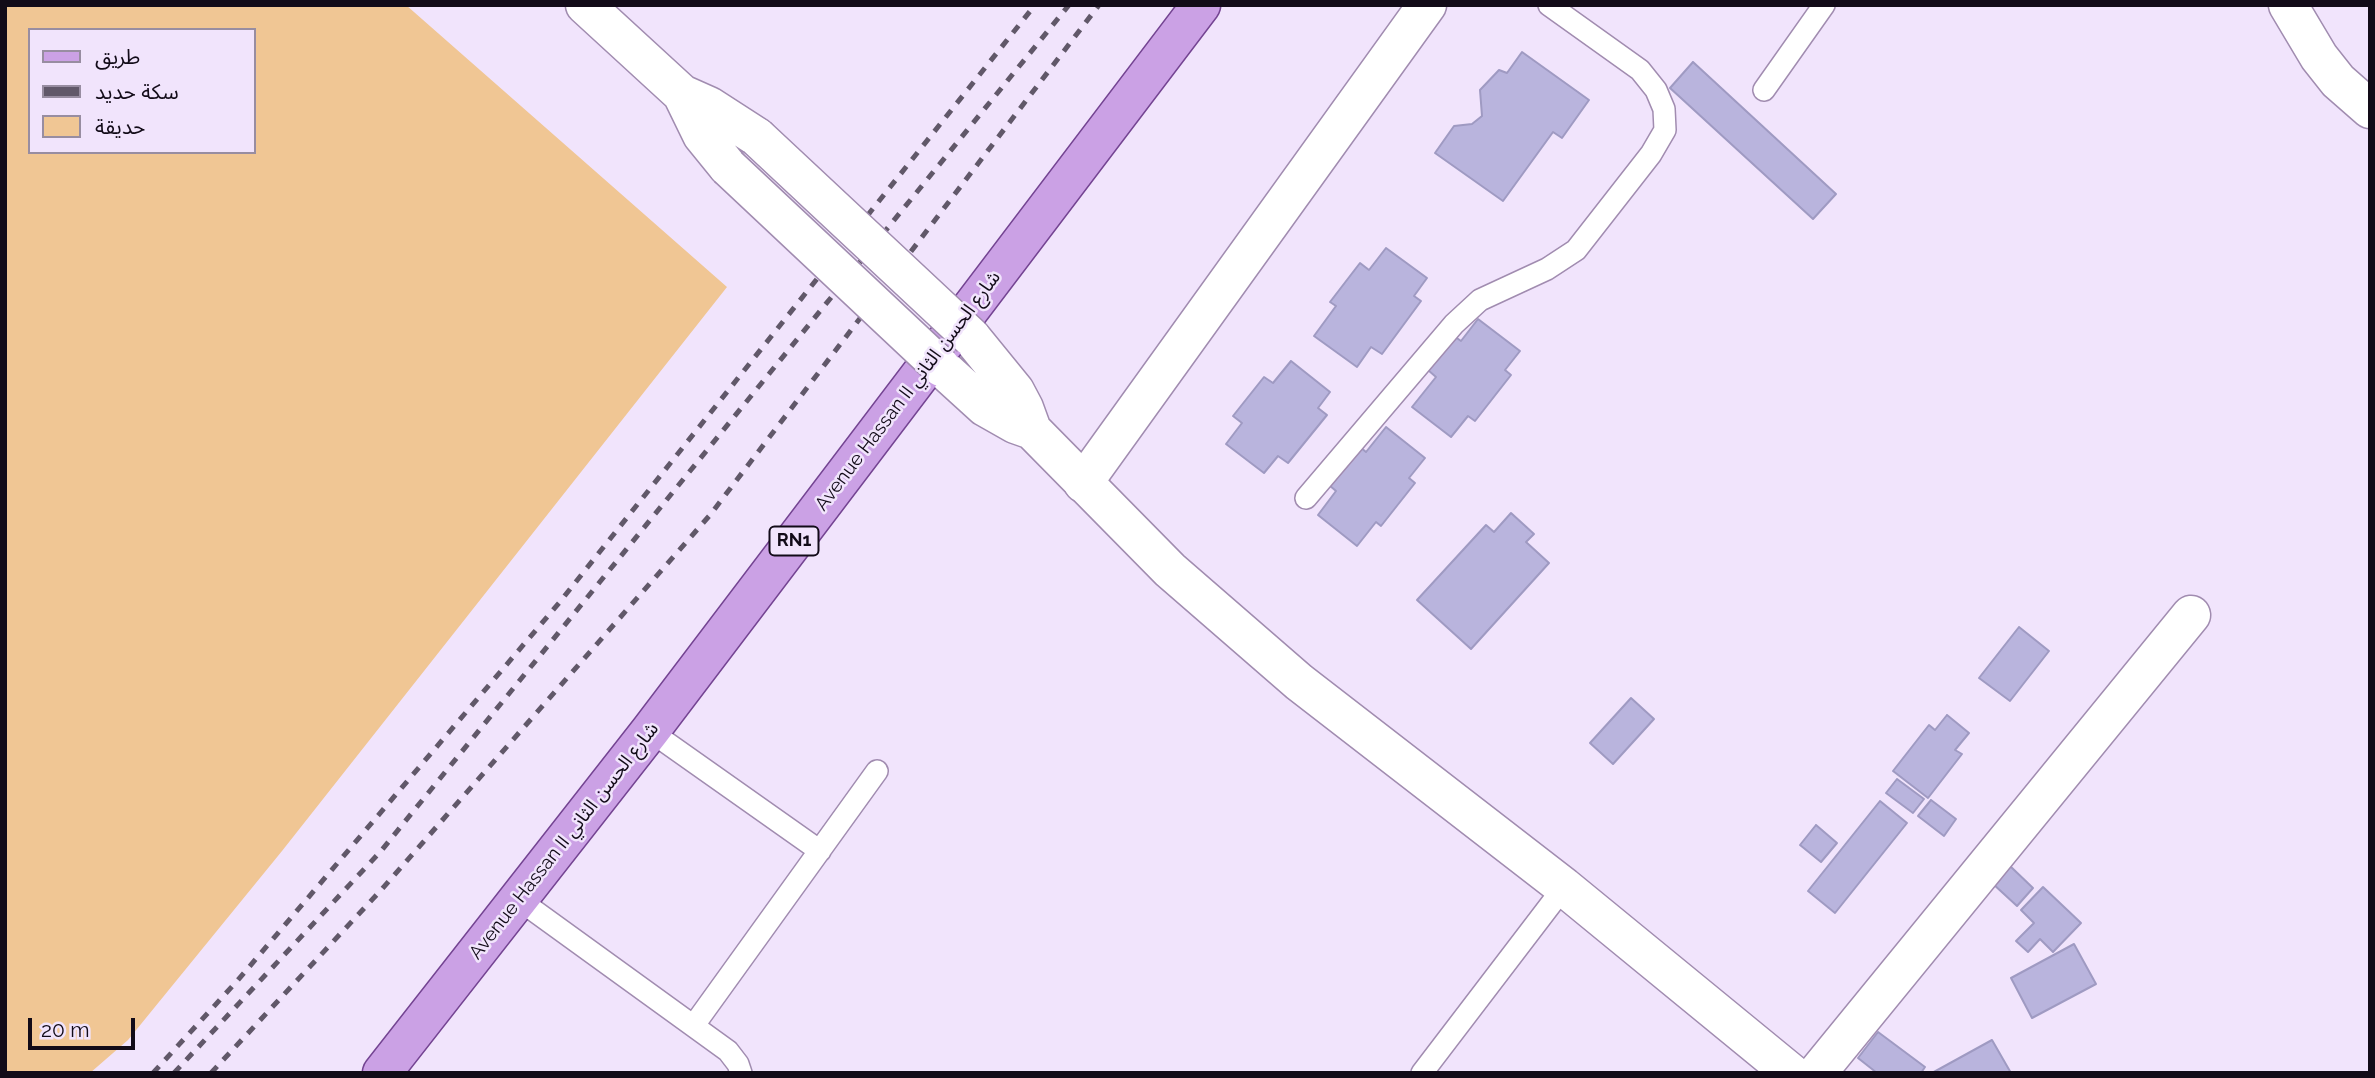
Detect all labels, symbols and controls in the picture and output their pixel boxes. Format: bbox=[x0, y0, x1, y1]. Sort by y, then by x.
legend bbox=[28, 28, 256, 154]
text: طريق bbox=[95, 44, 140, 69]
text: سكة حديد bbox=[95, 79, 179, 104]
text: حديقة bbox=[95, 114, 145, 139]
street label: Avenue Hassan II شارع الحسن الثاني bbox=[810, 267, 1006, 515]
road number: RN1 bbox=[770, 526, 818, 556]
street label: Avenue Hassan II شارع الحسن الثاني bbox=[464, 718, 664, 964]
scale bar bbox=[32, 1004, 138, 1048]
text: 20 m bbox=[41, 1017, 89, 1042]

